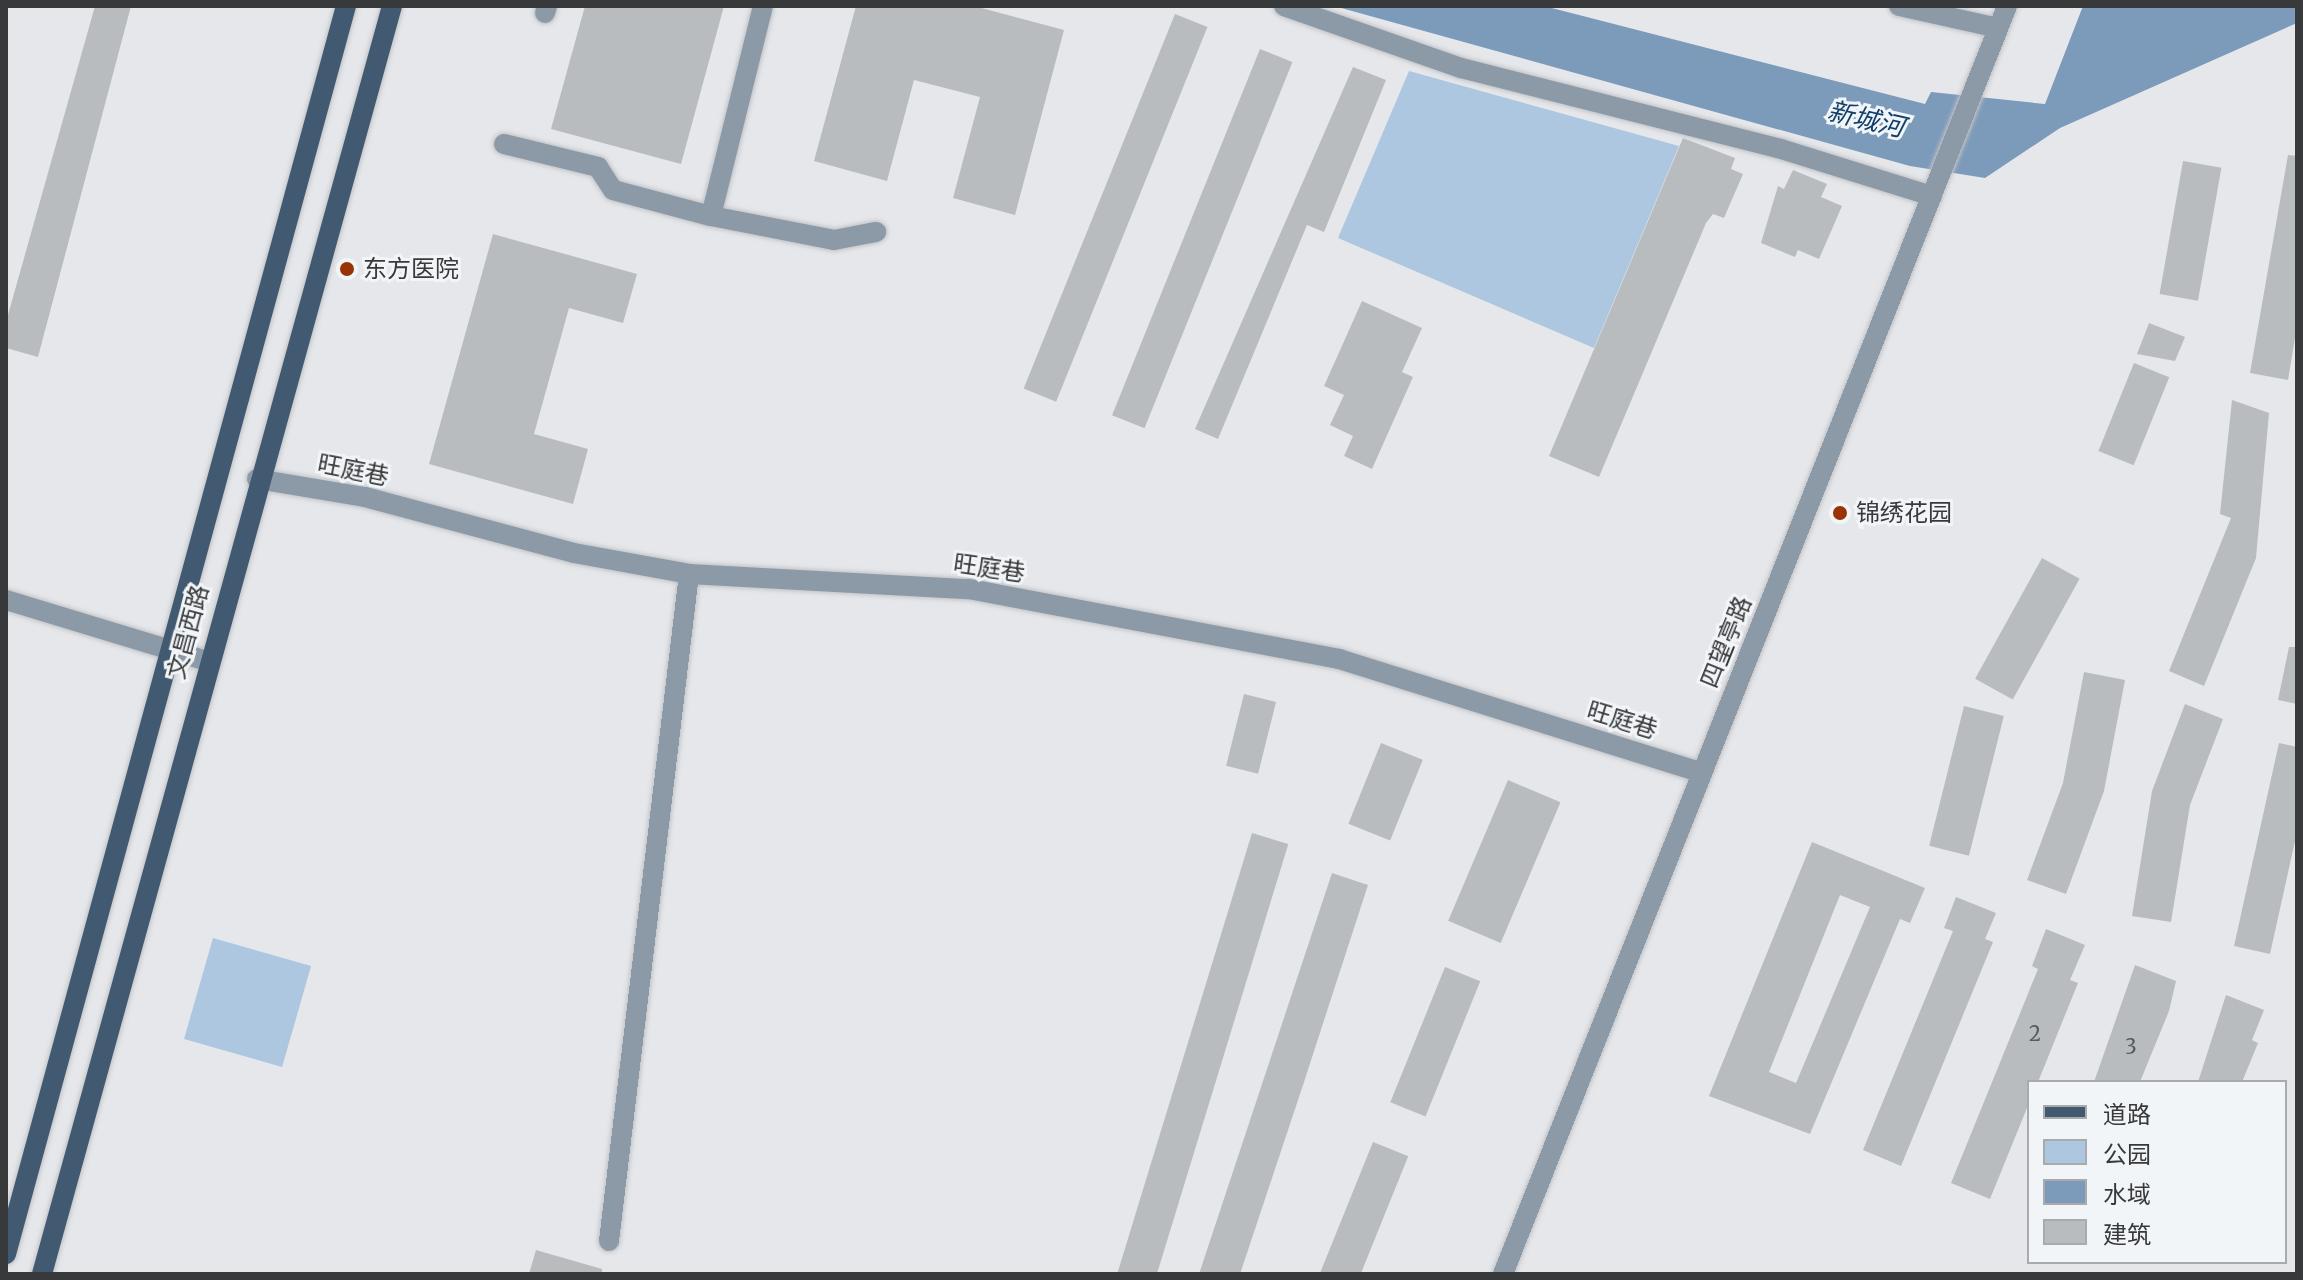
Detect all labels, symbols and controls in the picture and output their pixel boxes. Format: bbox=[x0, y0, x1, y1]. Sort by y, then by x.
water label: 新城河 bbox=[1824, 95, 1908, 143]
place label: 东方医院 bbox=[363, 255, 459, 283]
marker: 东方医院 bbox=[338, 260, 356, 278]
street label: 旺庭巷 bbox=[315, 449, 391, 491]
place label: 锦绣花园 bbox=[1856, 499, 1952, 527]
marker: 锦绣花园 bbox=[1831, 504, 1849, 522]
street label: 旺庭巷 bbox=[951, 549, 1027, 587]
street label: 文昌西路 bbox=[162, 582, 214, 682]
street label: 四望亭路 bbox=[1695, 592, 1757, 692]
street label: 旺庭巷 bbox=[1583, 696, 1661, 744]
house number: 2 bbox=[2029, 1021, 2041, 1045]
house number: 3 bbox=[2125, 1034, 2137, 1058]
legend bbox=[2027, 1080, 2287, 1264]
text: 道路 bbox=[2103, 1099, 2151, 1130]
text: 公园 bbox=[2103, 1139, 2151, 1170]
text: 水域 bbox=[2103, 1179, 2151, 1210]
text: 建筑 bbox=[2103, 1219, 2151, 1250]

